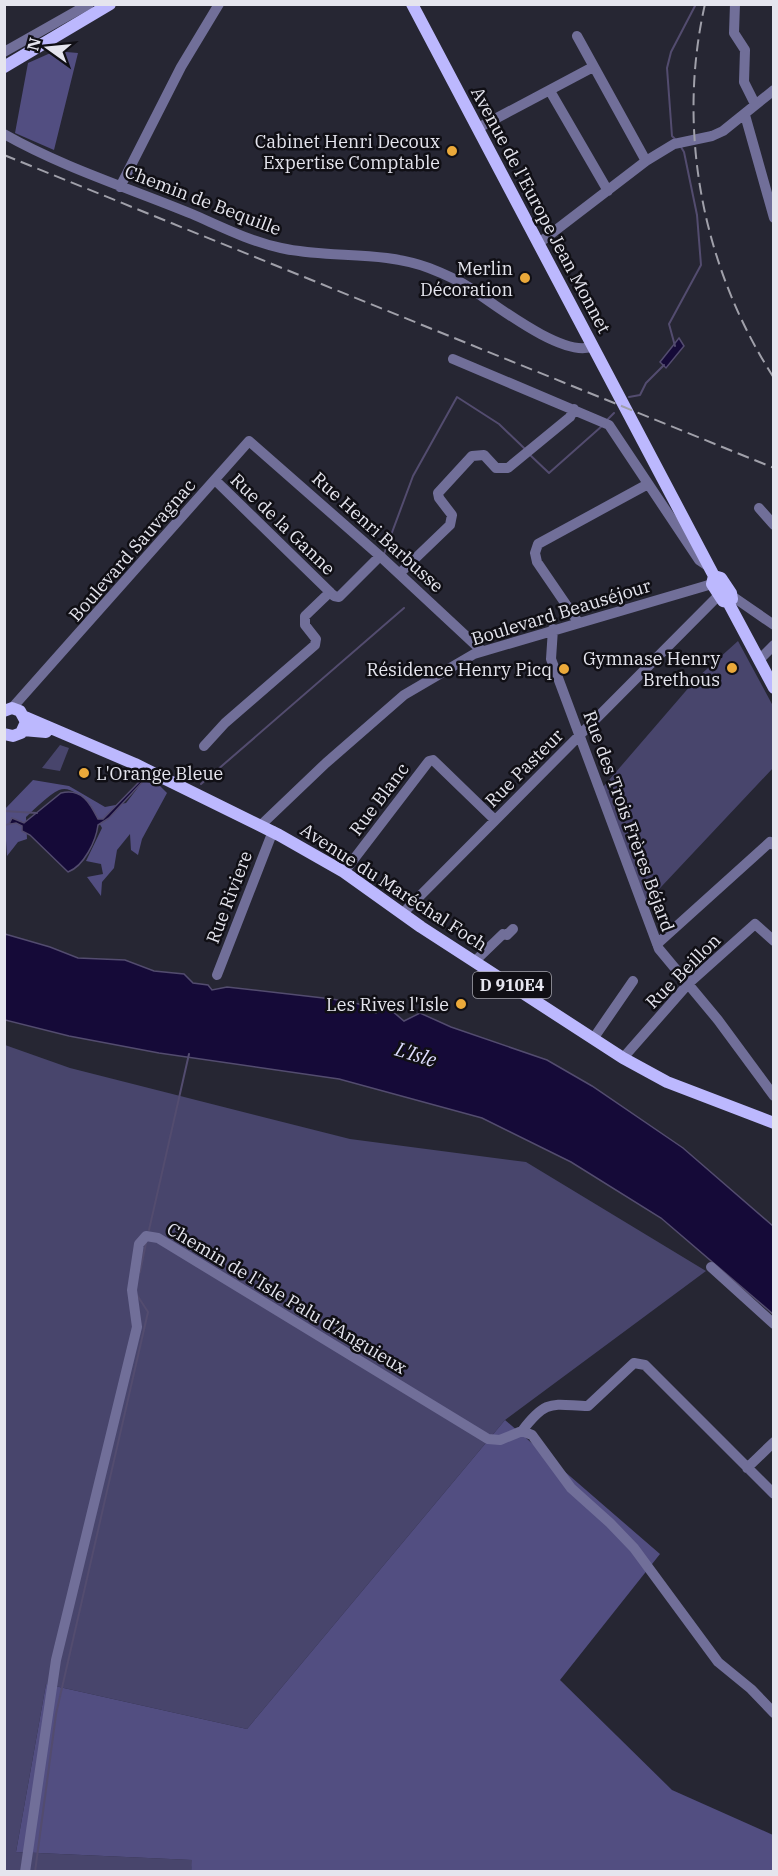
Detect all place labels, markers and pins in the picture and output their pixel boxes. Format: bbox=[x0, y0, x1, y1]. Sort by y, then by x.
place label: Cabinet Henri Decoux Expertise Comptable bbox=[255, 130, 440, 174]
marker: Cabinet Henri Decoux Expertise Comptable bbox=[445, 144, 459, 158]
place label: Merlin Décoration bbox=[420, 257, 513, 301]
marker: Merlin Décoration bbox=[518, 271, 532, 285]
place label: Gymnase Henry Brethous bbox=[583, 647, 720, 691]
place label: Résidence Henry Picq bbox=[367, 658, 552, 681]
marker: Gymnase Henry Brethous bbox=[725, 661, 739, 675]
marker: Résidence Henry Picq bbox=[557, 662, 571, 676]
place label: L'Orange Bleue bbox=[96, 762, 223, 785]
marker: L'Orange Bleue bbox=[77, 766, 91, 780]
place label: Les Rives l'Isle bbox=[326, 993, 449, 1016]
marker: Les Rives l'Isle bbox=[454, 997, 468, 1011]

